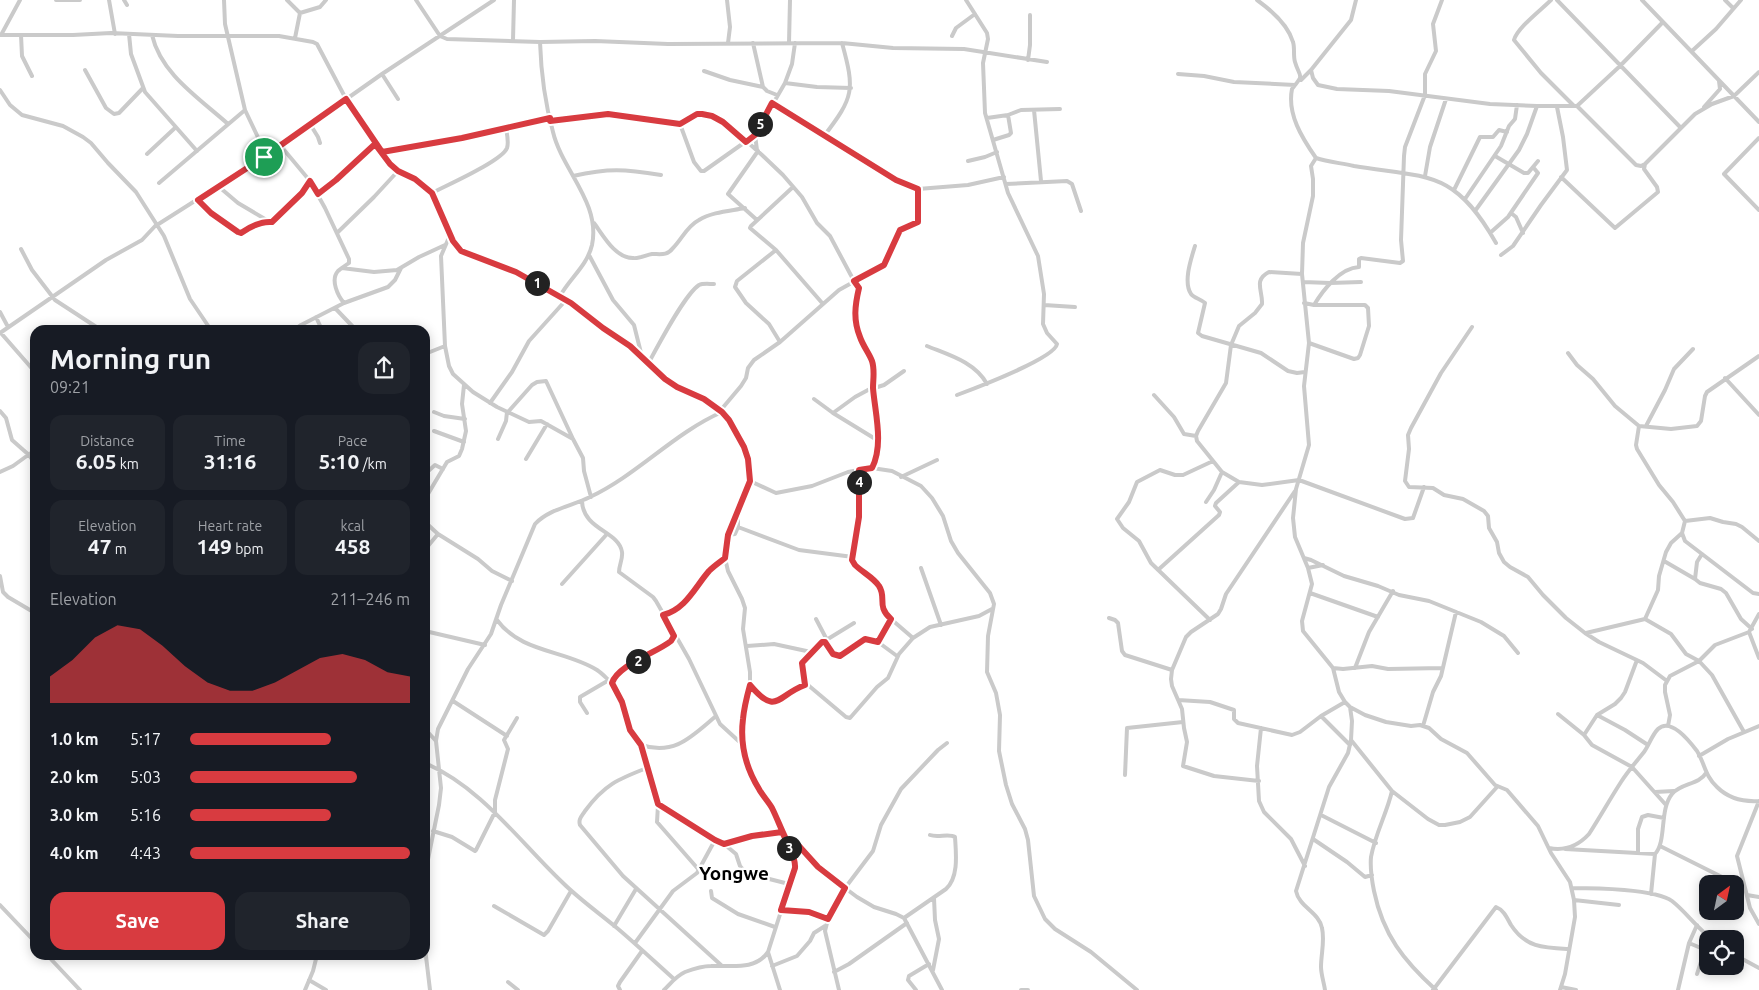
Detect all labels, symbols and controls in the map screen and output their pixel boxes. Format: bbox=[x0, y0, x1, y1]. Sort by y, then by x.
pin: 5 bbox=[748, 112, 772, 136]
text: 5 bbox=[757, 116, 764, 132]
pin bbox=[243, 136, 285, 178]
icon: arrive bbox=[250, 143, 278, 171]
pin: 1 bbox=[524, 270, 550, 296]
text: 1 bbox=[534, 275, 541, 291]
button: share bbox=[358, 342, 410, 394]
text: Morning run bbox=[50, 343, 211, 374]
text: 09:21 bbox=[50, 378, 90, 396]
text: Distance bbox=[80, 433, 134, 449]
text: Time bbox=[214, 433, 246, 449]
text: Pace bbox=[338, 433, 367, 449]
text: 6.05 bbox=[76, 449, 117, 473]
text: 31:16 bbox=[204, 449, 256, 473]
text: 5:10 bbox=[319, 449, 359, 473]
text: km bbox=[117, 456, 139, 472]
text: /km bbox=[359, 456, 387, 472]
pin: 4 bbox=[846, 470, 872, 494]
text: 4 bbox=[856, 474, 863, 490]
text: Elevation bbox=[78, 518, 137, 534]
text: Heart rate bbox=[198, 518, 262, 534]
text: kcal bbox=[341, 518, 365, 534]
text: 47 bbox=[88, 534, 112, 558]
text: 149 bbox=[196, 534, 232, 558]
text: 458 bbox=[335, 534, 370, 558]
text: m bbox=[112, 541, 127, 557]
text: bpm bbox=[232, 541, 264, 557]
text: Elevation bbox=[50, 590, 117, 608]
text: 211–246 m bbox=[330, 590, 410, 608]
pin: 2 bbox=[626, 648, 650, 674]
text: 2 bbox=[635, 653, 642, 669]
text: 1.0 km bbox=[50, 730, 99, 748]
text: 5:17 bbox=[130, 730, 161, 748]
text: 2.0 km bbox=[50, 768, 99, 786]
text: 5:03 bbox=[130, 768, 161, 786]
text: 3.0 km bbox=[50, 806, 99, 824]
text: 5:16 bbox=[130, 806, 161, 824]
pin: 3 bbox=[776, 836, 802, 860]
text: 3 bbox=[786, 840, 793, 856]
text: 4.0 km bbox=[50, 844, 99, 862]
text: 4:43 bbox=[130, 844, 161, 862]
district label: Yongwe bbox=[699, 862, 769, 884]
north arrow bbox=[1699, 875, 1744, 920]
map controls bbox=[1699, 875, 1744, 975]
button: Save bbox=[50, 892, 225, 950]
button: Share bbox=[235, 892, 410, 950]
button: locate bbox=[1699, 930, 1744, 975]

